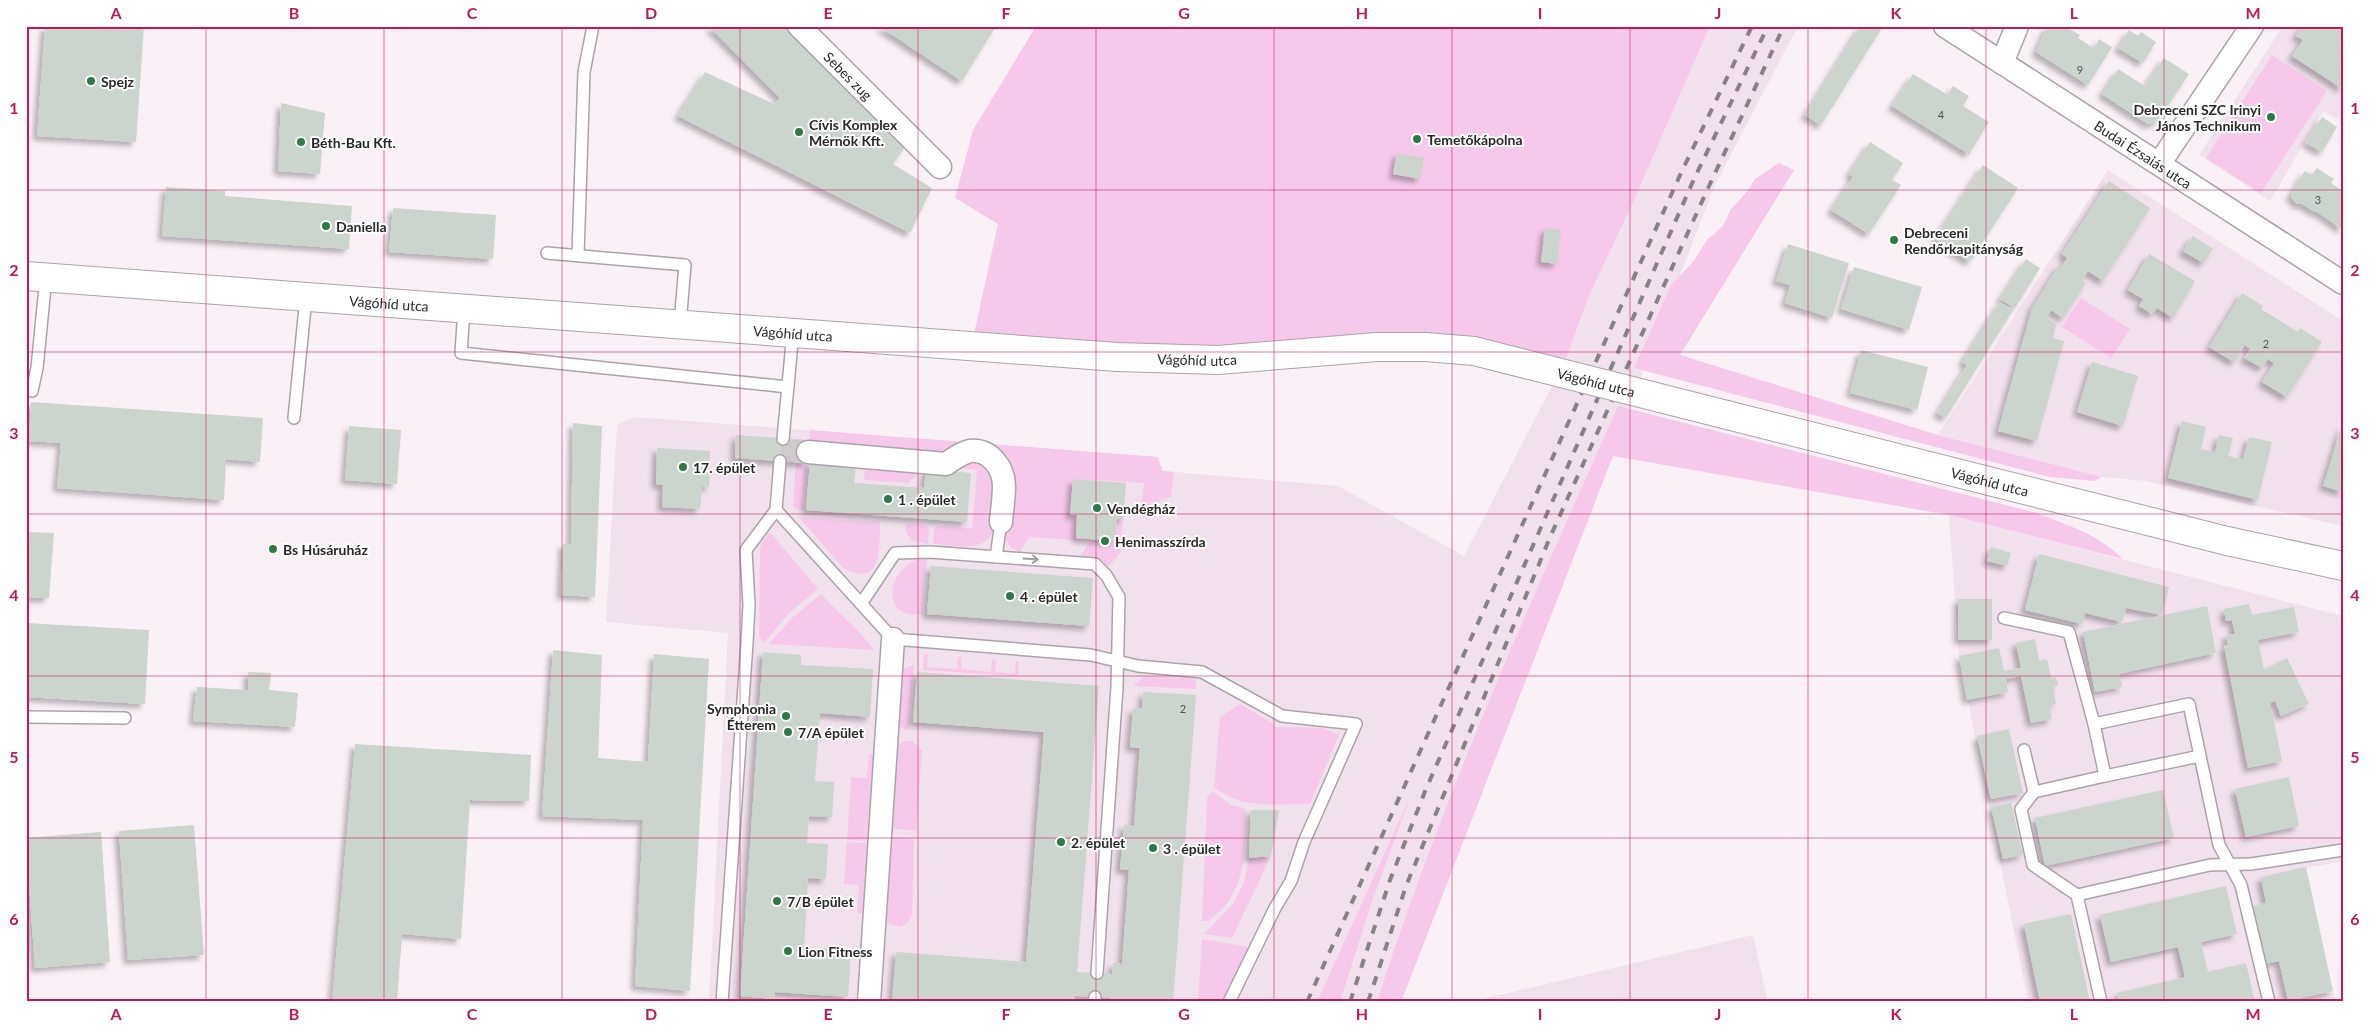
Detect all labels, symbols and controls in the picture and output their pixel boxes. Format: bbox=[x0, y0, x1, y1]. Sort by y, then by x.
text: A bbox=[109, 3, 122, 22]
text: B bbox=[289, 3, 299, 22]
text: C bbox=[467, 3, 478, 22]
text: D bbox=[645, 3, 657, 22]
text: E bbox=[823, 3, 833, 22]
text: F bbox=[1001, 3, 1011, 22]
text: G bbox=[1178, 3, 1190, 22]
text: H bbox=[1356, 3, 1368, 22]
text: I bbox=[1538, 3, 1542, 22]
text: J bbox=[1715, 3, 1721, 22]
text: K bbox=[1891, 3, 1903, 22]
text: L bbox=[2070, 3, 2079, 22]
text: M bbox=[2245, 3, 2261, 22]
street label: Sebes zug bbox=[821, 48, 876, 103]
house number: 9 bbox=[2077, 63, 2083, 76]
place label: Spejz bbox=[101, 73, 135, 90]
marker: Spejz bbox=[85, 75, 97, 87]
text: 1 bbox=[9, 98, 19, 117]
text: 1 bbox=[2350, 98, 2360, 117]
place label: Debreceni SZC Irinyi János Technikum bbox=[2134, 101, 2261, 134]
house number: 4 bbox=[1938, 108, 1945, 121]
marker: Debreceni SZC Irinyi János Technikum bbox=[2265, 111, 2277, 123]
place label: Cívis Komplex Mérnök Kft. bbox=[809, 116, 898, 149]
street label: Budai Ézsaiás utca bbox=[2091, 116, 2195, 192]
marker: Cívis Komplex Mérnök Kft. bbox=[793, 126, 805, 138]
place label: Temetőkápolna bbox=[1427, 131, 1523, 148]
marker: Temetőkápolna bbox=[1411, 133, 1423, 145]
place label: Béth-Bau Kft. bbox=[311, 134, 396, 151]
marker: Béth-Bau Kft. bbox=[295, 136, 307, 148]
house number: 3 bbox=[2315, 193, 2321, 206]
place label: Daniella bbox=[336, 218, 387, 235]
marker: Daniella bbox=[320, 220, 332, 232]
place label: Debreceni Rendőrkapitányság bbox=[1904, 224, 2024, 257]
marker: Debreceni Rendőrkapitányság bbox=[1888, 234, 1900, 246]
text: 2 bbox=[9, 260, 19, 279]
text: 2 bbox=[2350, 260, 2360, 279]
street label: Vágóhíd utca bbox=[349, 292, 429, 314]
street label: Vágóhíd utca bbox=[753, 322, 833, 344]
house number: 2 bbox=[2263, 337, 2269, 350]
street label: Vágóhíd utca bbox=[1157, 350, 1237, 368]
street label: Vágóhíd utca bbox=[1555, 364, 1637, 400]
text: 3 bbox=[9, 423, 19, 442]
text: 3 bbox=[2350, 423, 2360, 442]
place label: 17. épület bbox=[693, 459, 756, 476]
marker: 17. épület bbox=[677, 461, 689, 473]
street label: Vágóhíd utca bbox=[1949, 463, 2030, 499]
place label: 1 . épület bbox=[898, 491, 956, 508]
marker: 1 . épület bbox=[882, 493, 894, 505]
place label: Vendégház bbox=[1106, 500, 1176, 517]
marker: Vendégház bbox=[1091, 502, 1103, 514]
place label: Henimasszírda bbox=[1115, 533, 1206, 550]
marker: Henimasszírda bbox=[1099, 535, 1111, 547]
place label: Bs Húsáruház bbox=[283, 541, 368, 558]
marker: Bs Húsáruház bbox=[267, 543, 279, 555]
one-way arrow bbox=[1022, 555, 1038, 564]
text: 4 bbox=[9, 585, 19, 604]
text: 4 bbox=[2350, 585, 2360, 604]
place label: 4 . épület bbox=[1020, 588, 1078, 605]
marker: 4 . épület bbox=[1004, 590, 1016, 602]
place label: Symphonia Étterem bbox=[707, 700, 776, 733]
house number: 2 bbox=[1180, 702, 1186, 715]
marker: Symphonia Étterem bbox=[780, 710, 792, 722]
place label: 7/A épület bbox=[798, 724, 865, 741]
marker: 7/A épület bbox=[782, 726, 794, 738]
text: 5 bbox=[9, 747, 19, 766]
text: 5 bbox=[2350, 747, 2360, 766]
place label: 2. épület bbox=[1071, 834, 1126, 851]
marker: 2. épület bbox=[1055, 836, 1067, 848]
place label: 3 . épület bbox=[1163, 840, 1221, 857]
marker: 3 . épület bbox=[1147, 842, 1159, 854]
place label: 7/B épület bbox=[787, 893, 854, 910]
marker: 7/B épület bbox=[771, 895, 783, 907]
text: 6 bbox=[9, 909, 19, 928]
text: 6 bbox=[2350, 909, 2360, 928]
place label: Lion Fitness bbox=[798, 943, 873, 960]
marker: Lion Fitness bbox=[782, 945, 794, 957]
text: A bbox=[109, 1004, 122, 1023]
text: B bbox=[289, 1004, 299, 1023]
text: C bbox=[467, 1004, 478, 1023]
text: D bbox=[645, 1004, 657, 1023]
text: E bbox=[823, 1004, 833, 1023]
text: F bbox=[1001, 1004, 1011, 1023]
text: G bbox=[1178, 1004, 1190, 1023]
text: H bbox=[1356, 1004, 1368, 1023]
text: I bbox=[1538, 1004, 1542, 1023]
text: J bbox=[1715, 1004, 1721, 1023]
text: K bbox=[1891, 1004, 1903, 1023]
text: L bbox=[2070, 1004, 2079, 1023]
text: M bbox=[2245, 1004, 2261, 1023]

